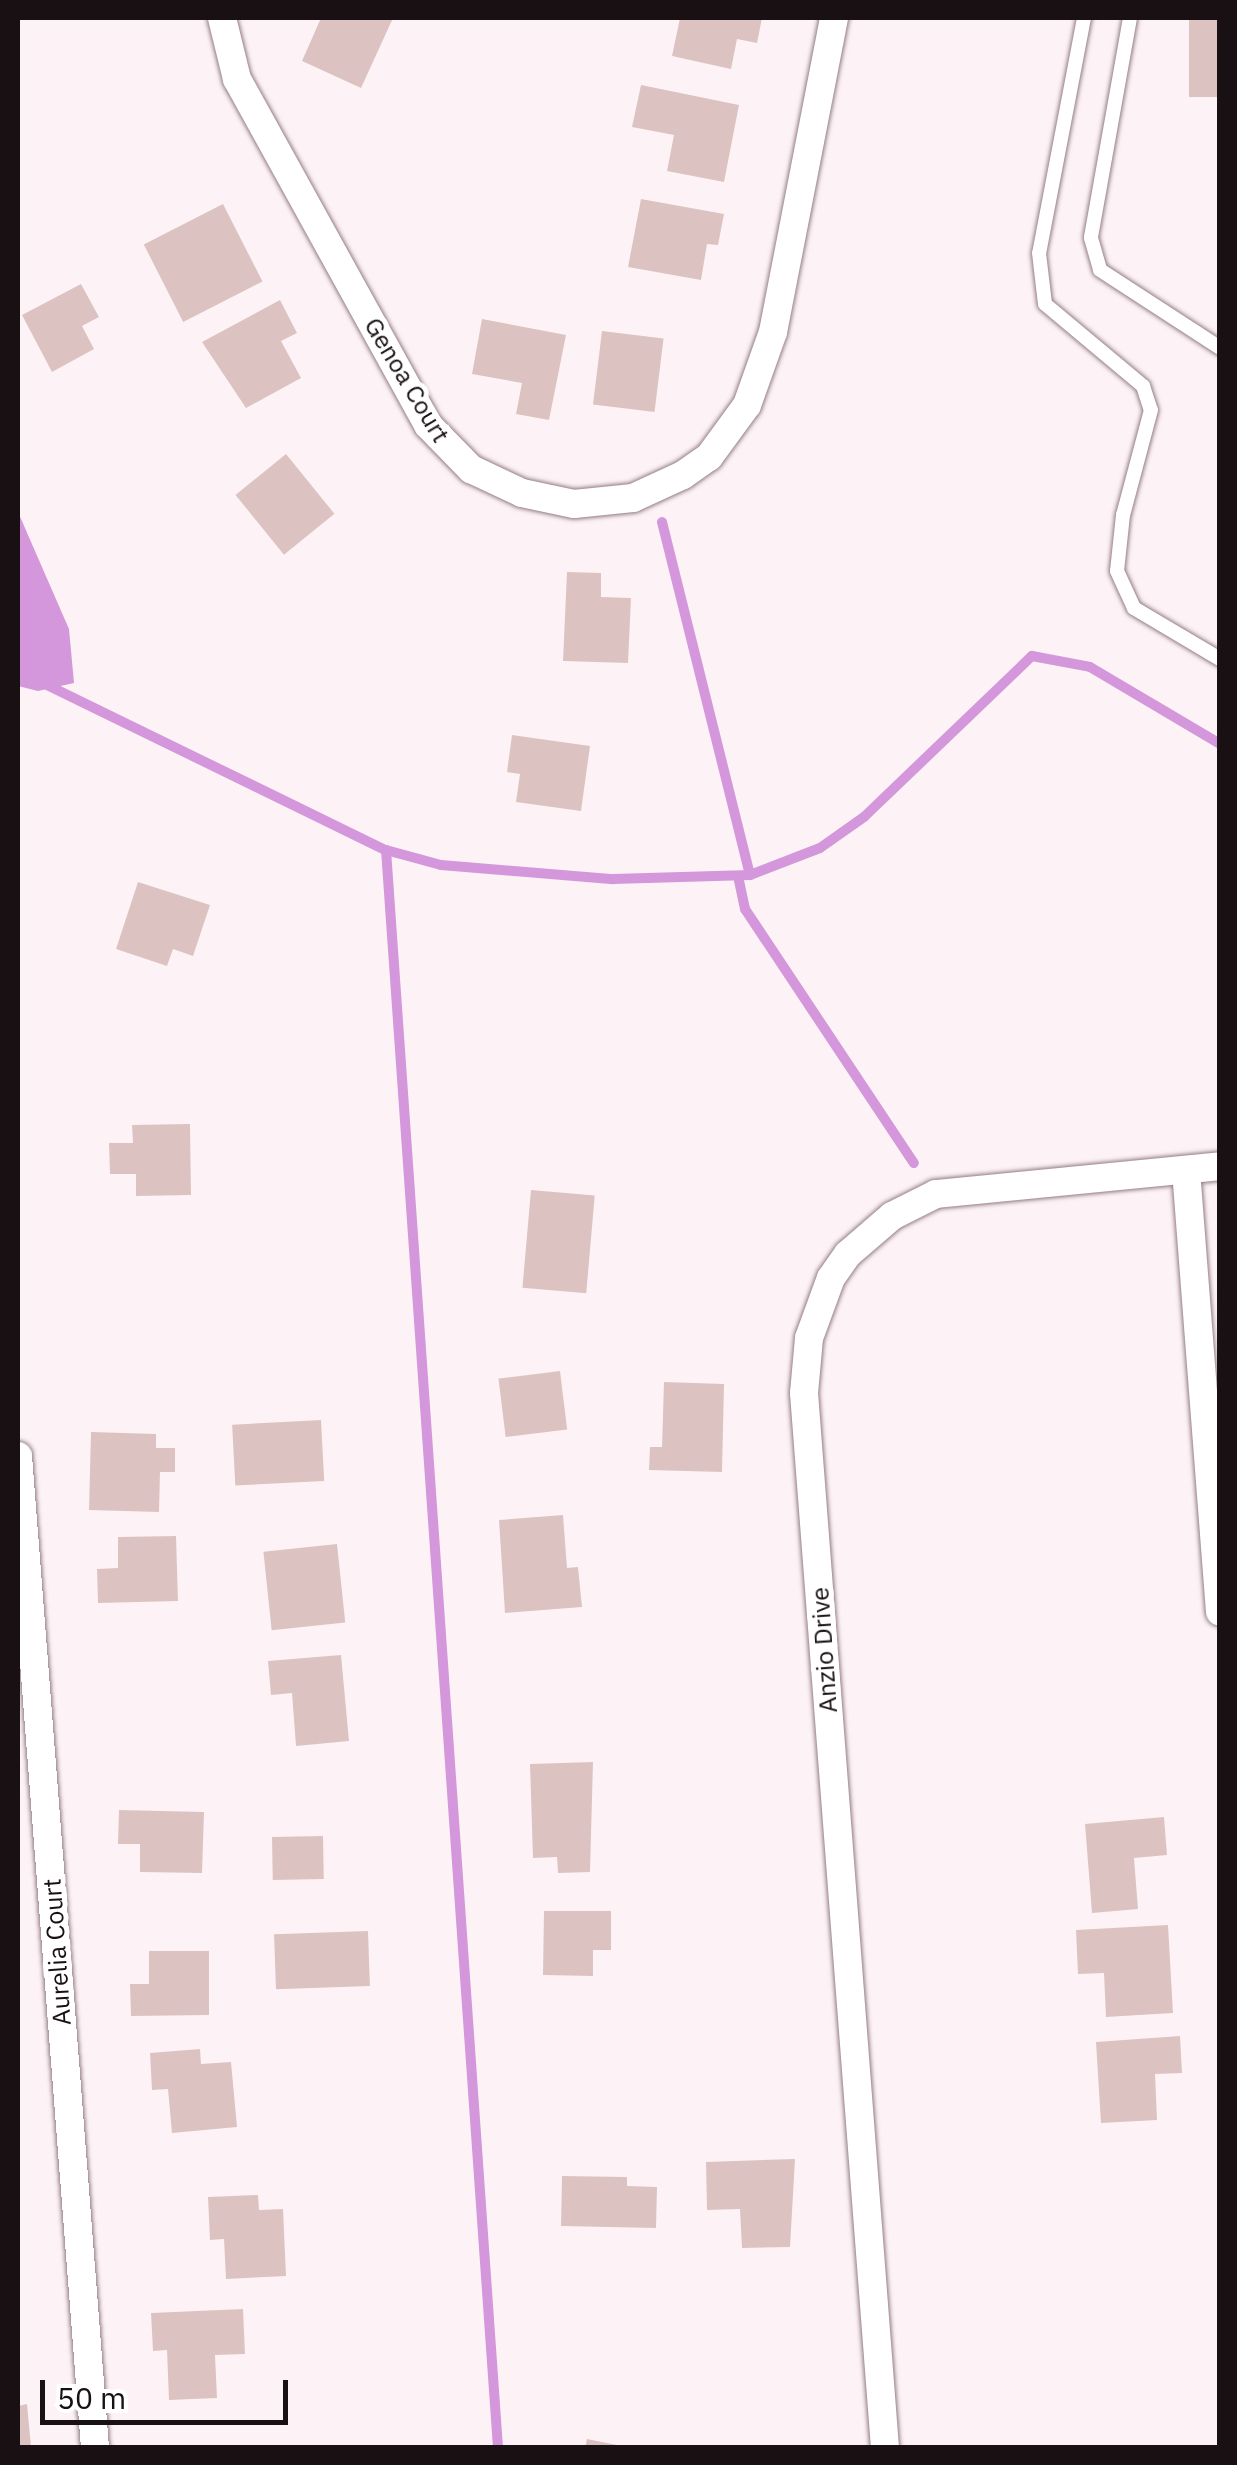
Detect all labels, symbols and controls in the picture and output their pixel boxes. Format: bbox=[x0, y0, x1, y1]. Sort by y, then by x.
street label: Genoa Court bbox=[358, 312, 456, 448]
street label: Anzio Drive bbox=[805, 1586, 843, 1714]
street label: Aurelia Court bbox=[37, 1878, 77, 2026]
scale bar bbox=[45, 2360, 292, 2422]
text: 50 m bbox=[57, 2378, 126, 2417]

